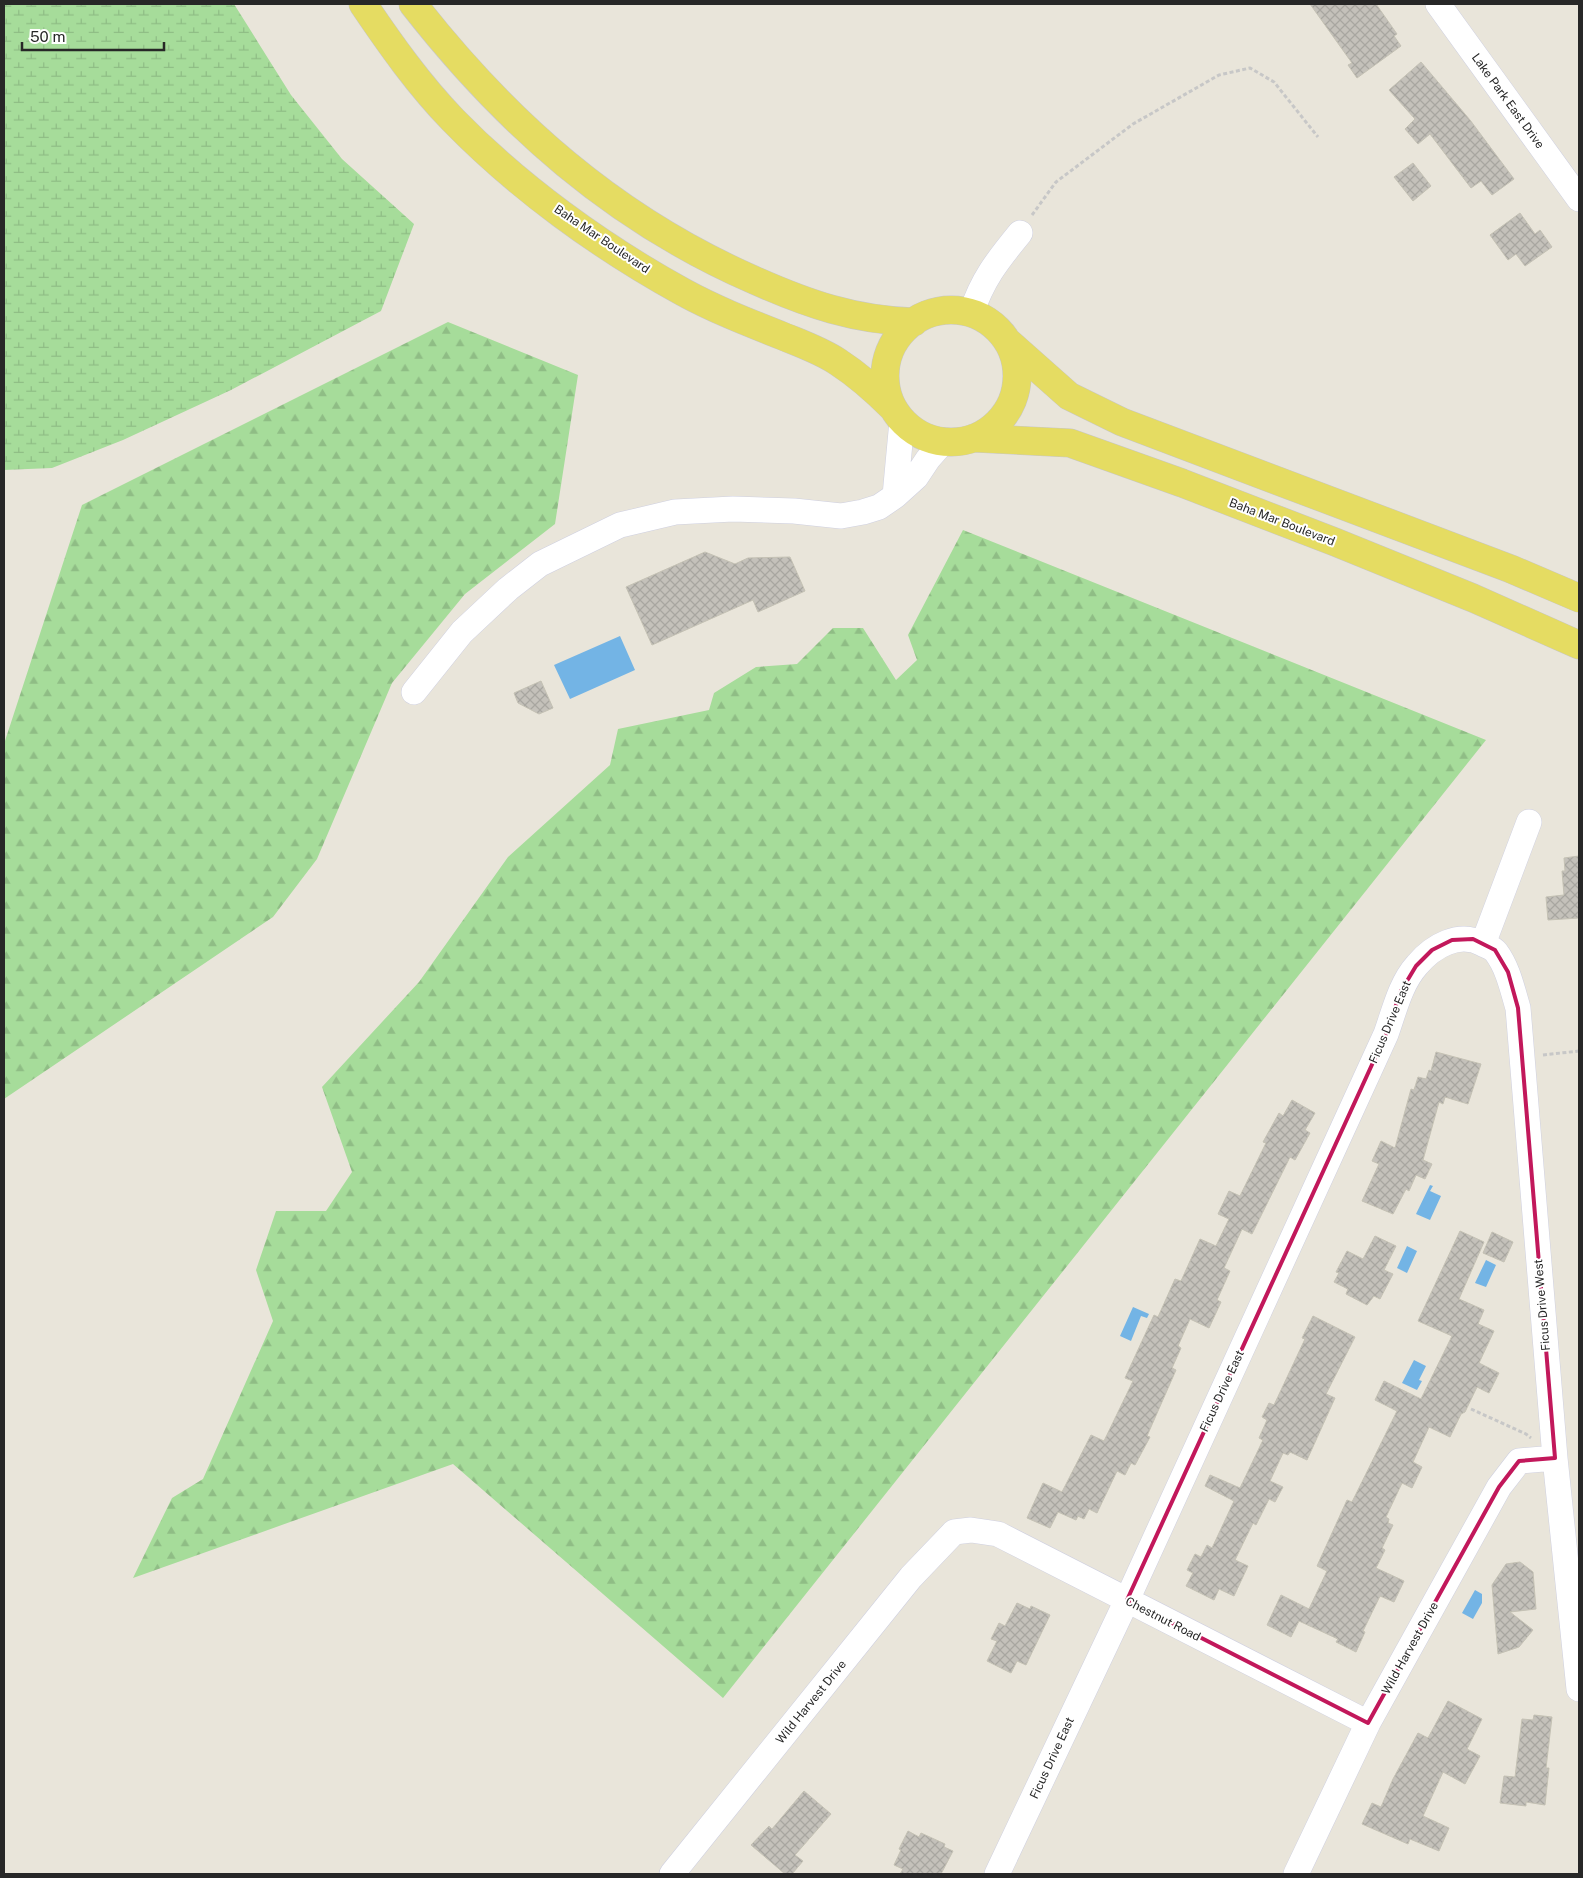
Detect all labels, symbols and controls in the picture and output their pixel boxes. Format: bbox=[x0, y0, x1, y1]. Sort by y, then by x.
scale bar bbox=[22, 20, 165, 52]
text: 50 m bbox=[30, 28, 65, 45]
street label: Lake Park East Drive bbox=[1469, 51, 1547, 151]
street label: Baha Mar Boulevard bbox=[552, 202, 652, 276]
street label: Baha Mar Boulevard bbox=[1227, 495, 1337, 549]
street label: Ficus Drive East bbox=[1366, 978, 1414, 1066]
street label: Ficus Drive West bbox=[1531, 1258, 1553, 1351]
street label: Ficus Drive East bbox=[1197, 1348, 1247, 1434]
street label: Chestnut Road bbox=[1123, 1594, 1203, 1644]
street label: Wild Harvest Drive bbox=[1379, 1599, 1441, 1697]
street label: Wild Harvest Drive bbox=[773, 1657, 849, 1747]
street label: Ficus Drive East bbox=[1027, 1715, 1077, 1801]

